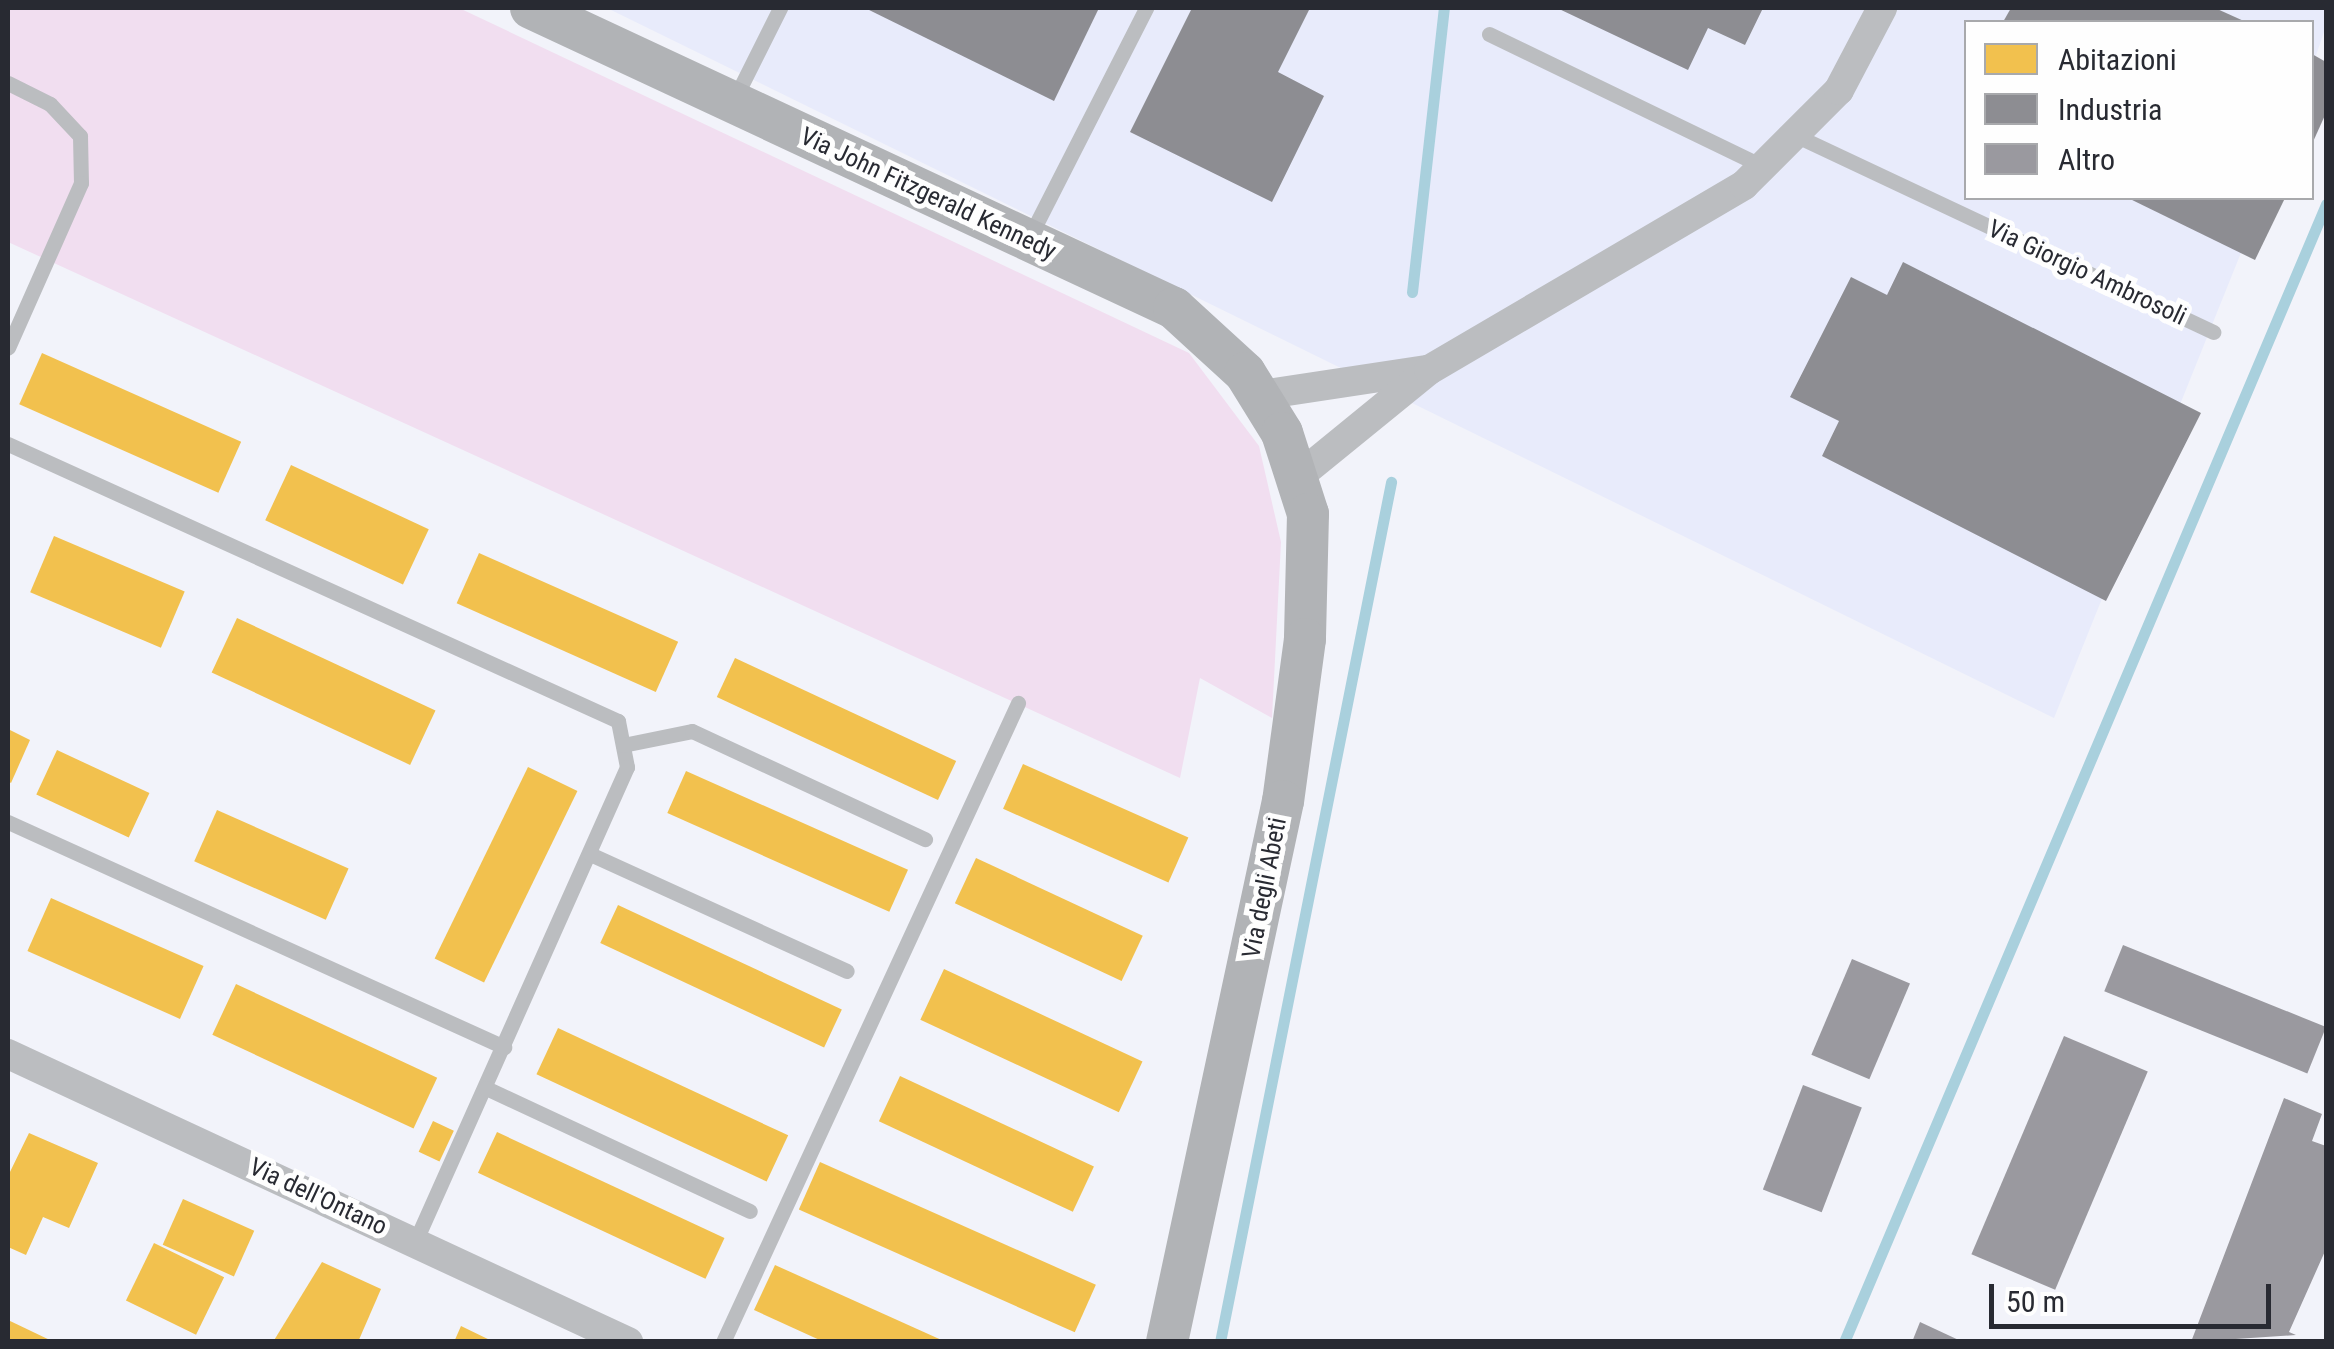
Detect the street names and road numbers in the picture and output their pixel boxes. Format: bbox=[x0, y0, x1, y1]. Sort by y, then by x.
street label: Via John Fitzgerald Kennedy bbox=[795, 121, 1061, 267]
street label: Via Giorgio Ambrosoli bbox=[1983, 214, 2191, 332]
street label: Via degli Abeti bbox=[1237, 815, 1293, 961]
street label: Via dell'Ontano bbox=[244, 1152, 392, 1242]

